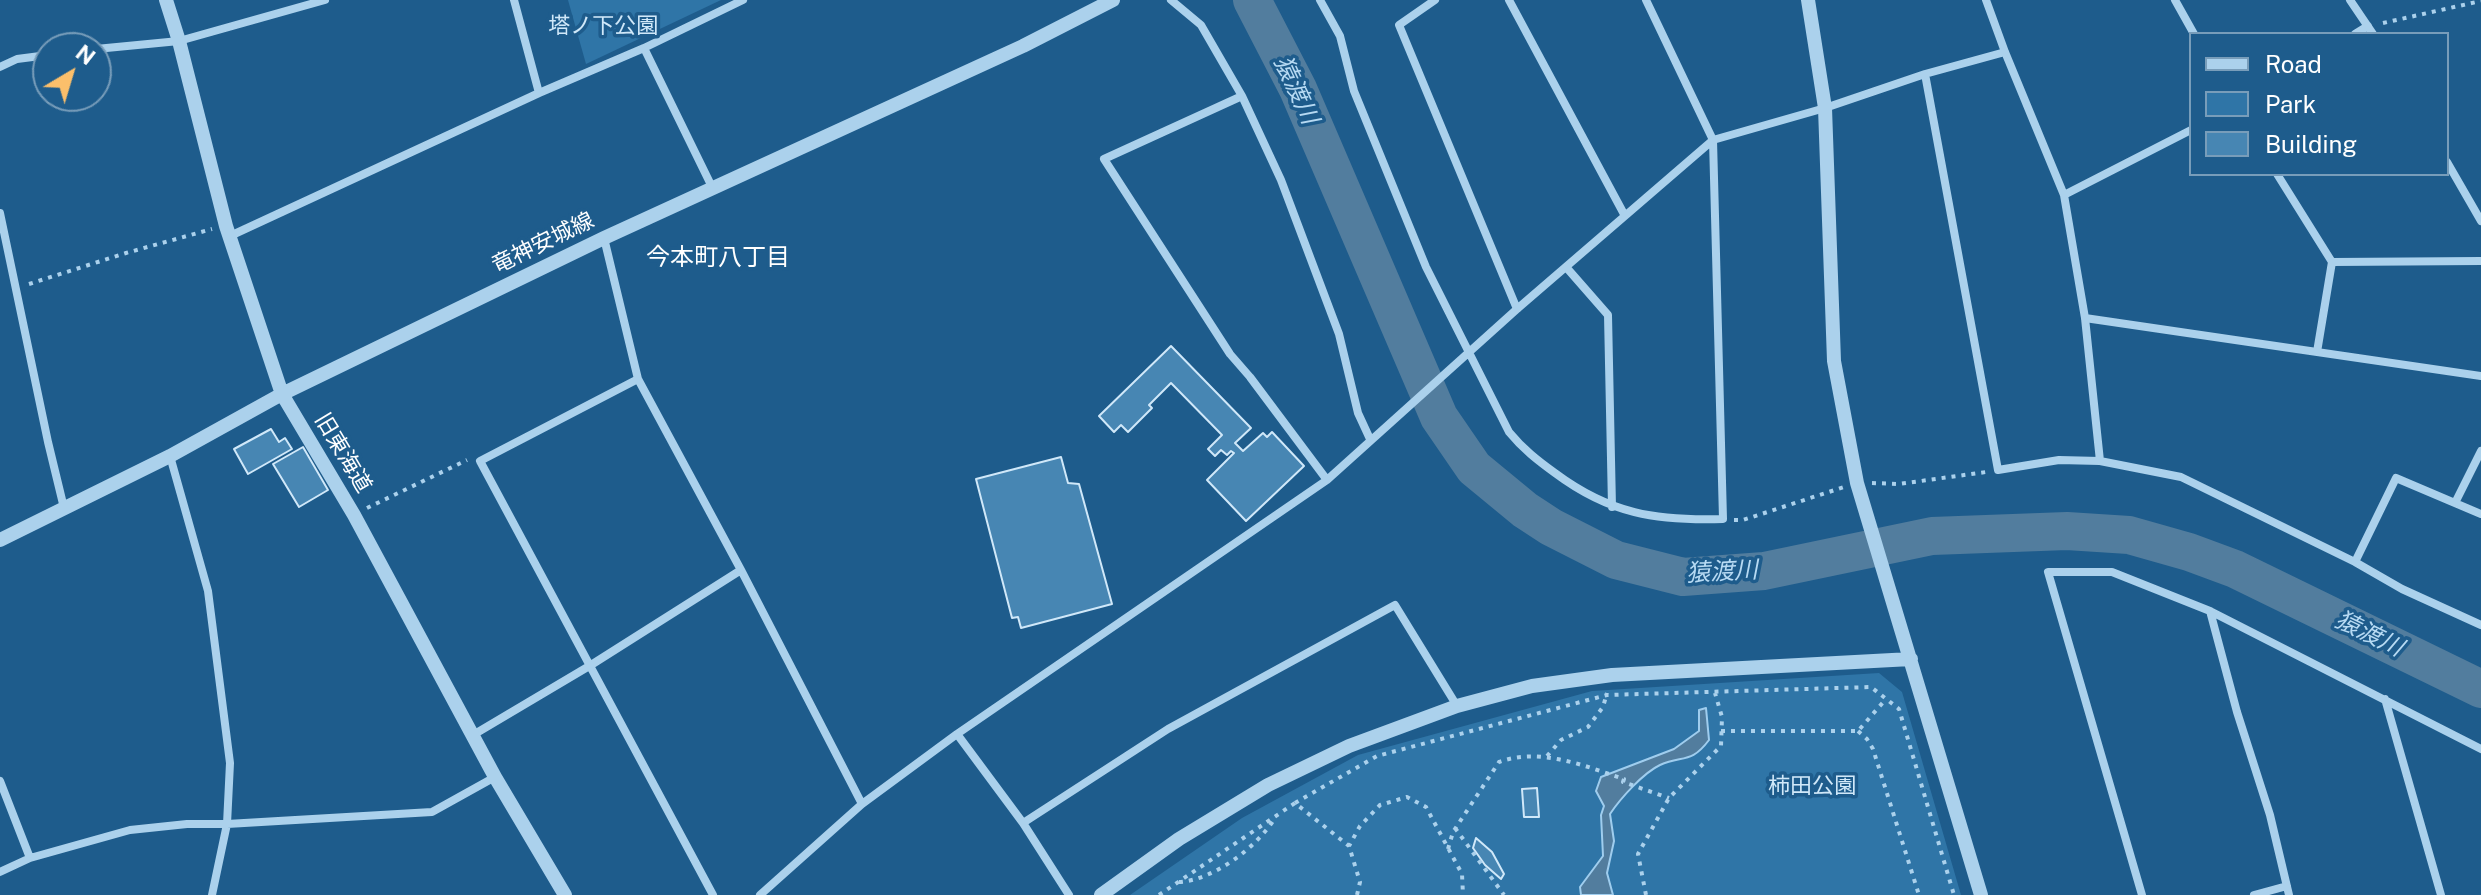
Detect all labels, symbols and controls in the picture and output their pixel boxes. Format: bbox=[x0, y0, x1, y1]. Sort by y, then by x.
park label: 塔ノ下公園 bbox=[548, 13, 658, 39]
north arrow bbox=[32, 32, 112, 112]
legend bbox=[2189, 32, 2449, 176]
text: N bbox=[71, 39, 100, 70]
text: Road bbox=[2265, 50, 2322, 78]
water label: 猿渡川 bbox=[1268, 51, 1324, 129]
text: Park bbox=[2265, 90, 2316, 118]
text: Building bbox=[2265, 130, 2357, 158]
street label: 竜神安城線 bbox=[488, 207, 598, 279]
district label: 今本町八丁目 bbox=[646, 244, 790, 272]
street label: 旧東海道 bbox=[309, 408, 377, 498]
water label: 猿渡川 bbox=[1685, 556, 1759, 588]
water label: 猿渡川 bbox=[2330, 605, 2408, 663]
park label: 柿田公園 bbox=[1768, 773, 1856, 799]

